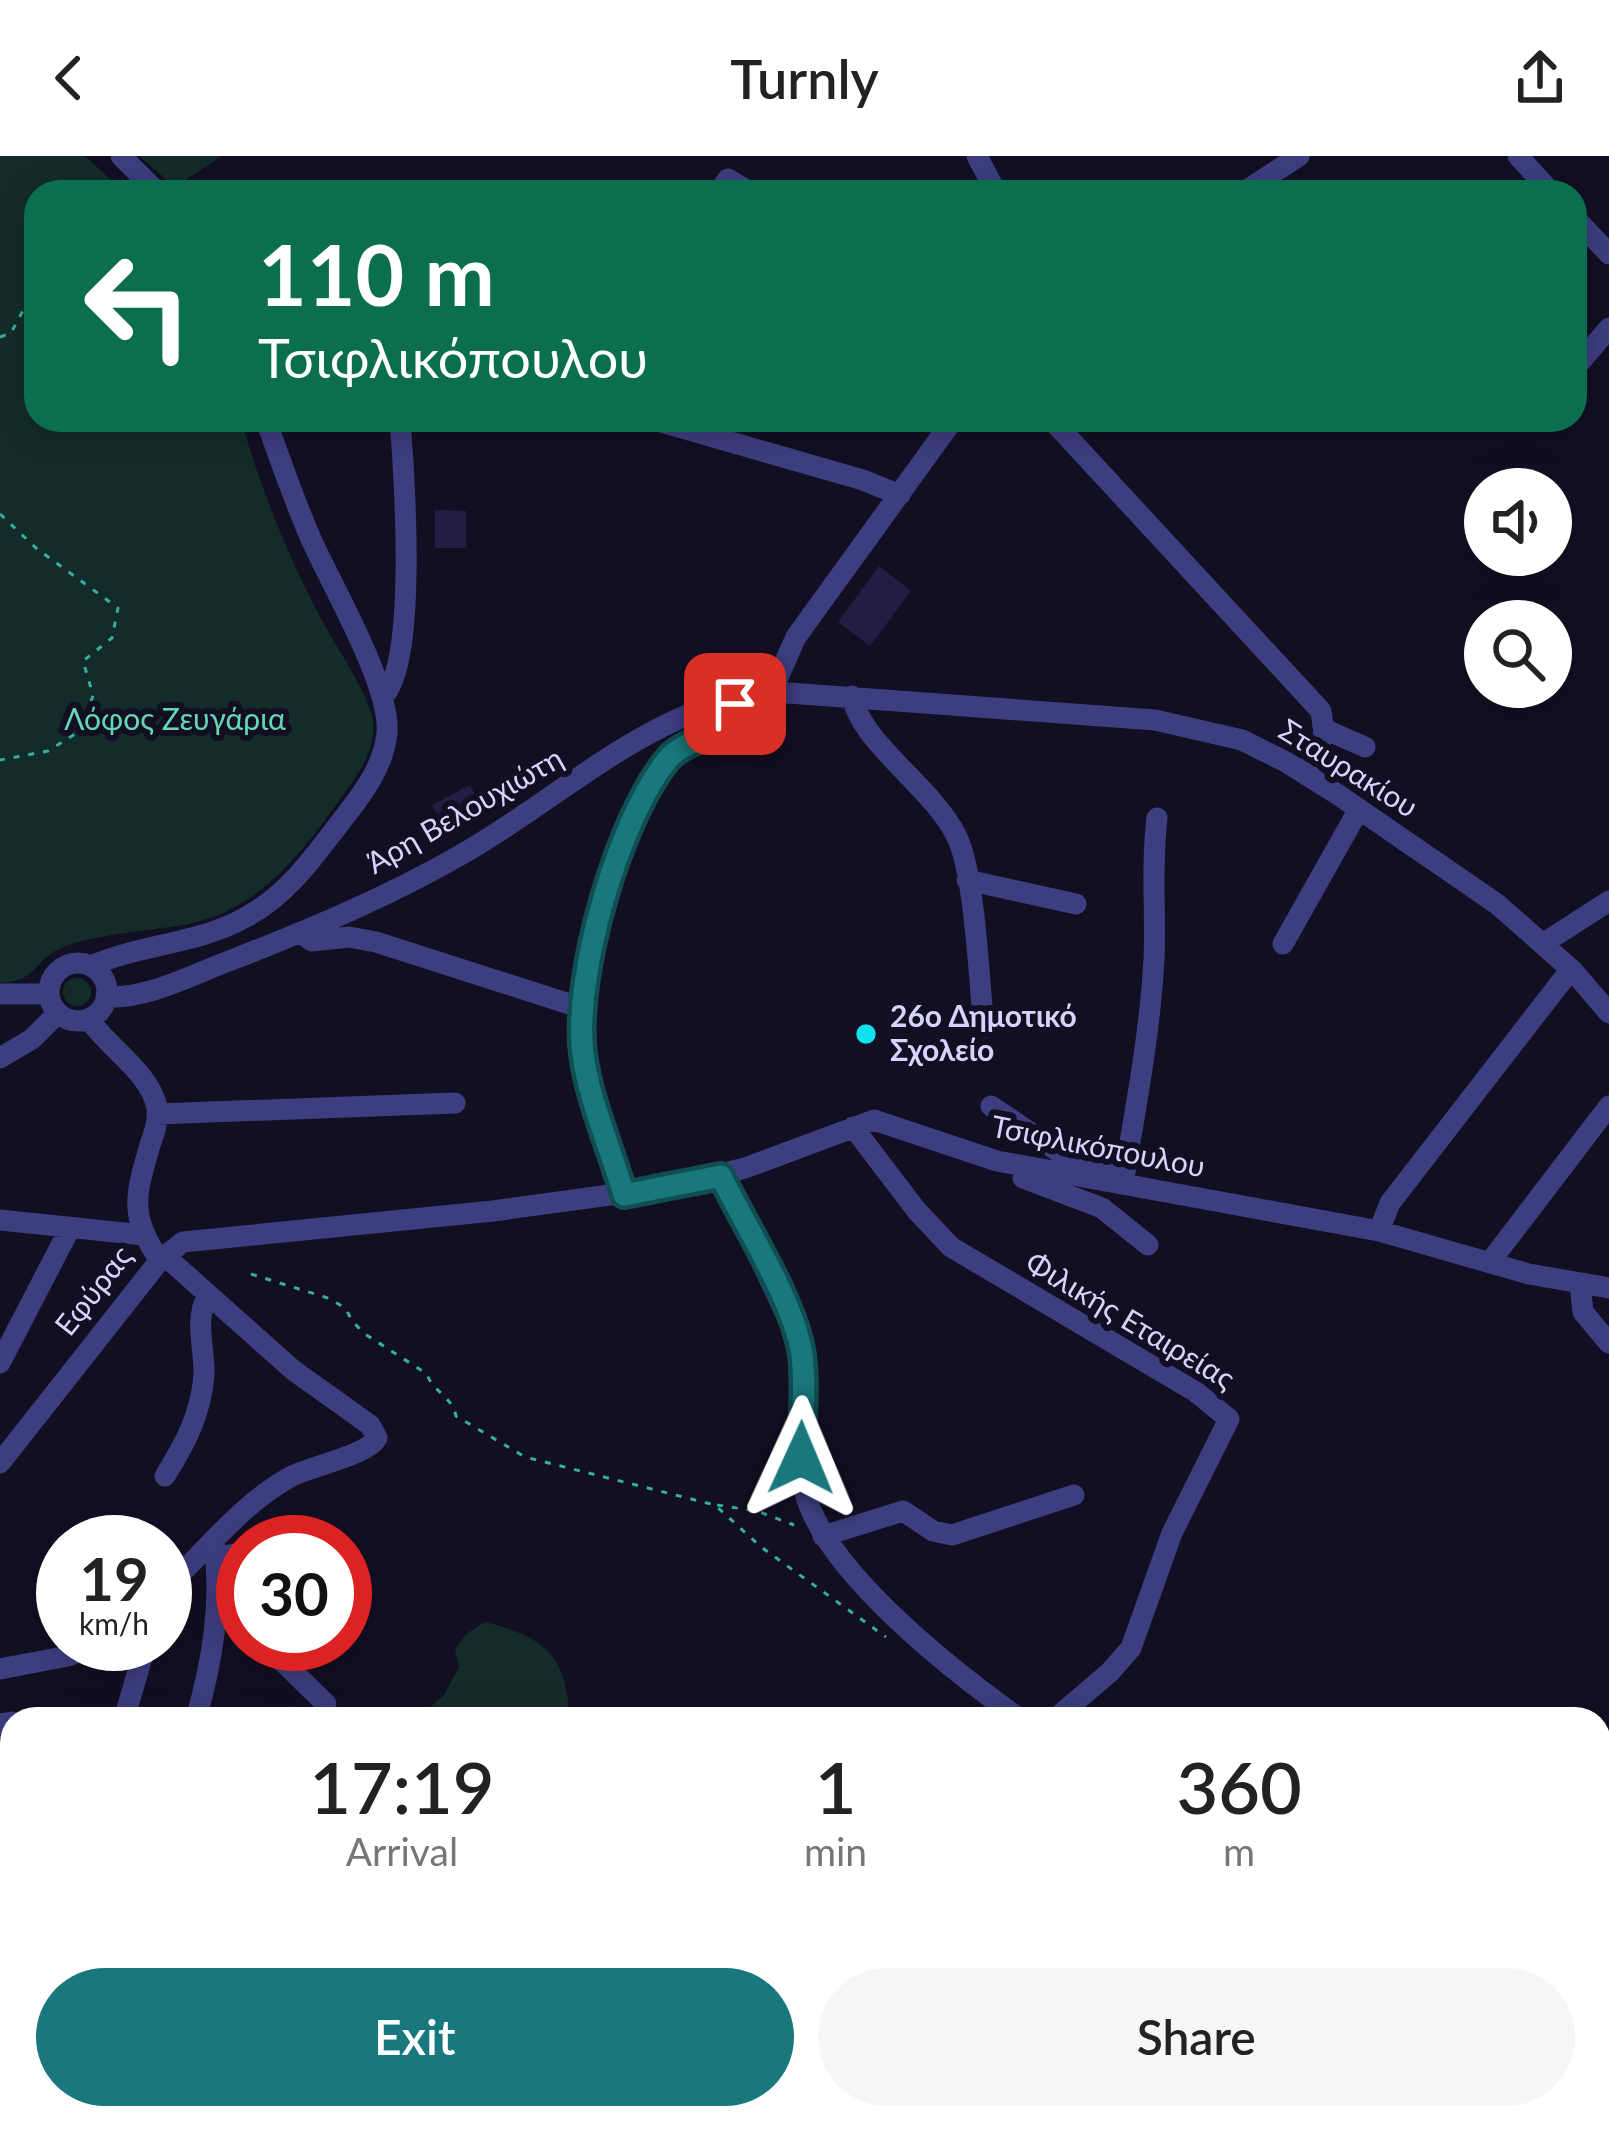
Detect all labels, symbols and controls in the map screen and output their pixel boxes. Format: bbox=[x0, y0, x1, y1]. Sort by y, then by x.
icon: back bbox=[36, 45, 102, 111]
icon: share bbox=[1507, 45, 1573, 111]
text: Turnly bbox=[730, 46, 879, 111]
text: 110 m bbox=[258, 223, 495, 324]
icon: left bbox=[60, 228, 216, 384]
text: Τσιφλικόπουλου bbox=[258, 325, 648, 390]
map controls bbox=[1464, 468, 1572, 708]
button: sound bbox=[1464, 468, 1572, 576]
button: search bbox=[1464, 600, 1572, 708]
pin bbox=[684, 653, 786, 755]
icon: arrive bbox=[702, 671, 768, 737]
park label: Λόφος Ζευγάρια bbox=[64, 700, 286, 736]
street label: Σταυρακίου bbox=[1273, 711, 1425, 824]
street label: Άρη Βελουχιώτη bbox=[359, 738, 569, 880]
place label: 26ο Δημοτικό Σχολείο bbox=[890, 997, 1077, 1067]
marker: 26ο Δημοτικό Σχολείο bbox=[853, 1021, 879, 1047]
street label: Τσιφλικόπουλου bbox=[989, 1107, 1208, 1183]
street label: Εφύρας bbox=[46, 1238, 139, 1342]
street label: Φιλικής Εταιρείας bbox=[1020, 1243, 1242, 1396]
position arrow bbox=[738, 1395, 864, 1521]
speed limit sign: 30 bbox=[216, 1515, 372, 1671]
text: 19 bbox=[79, 1542, 149, 1614]
text: km/h bbox=[79, 1605, 149, 1641]
text: 17:19 bbox=[309, 1743, 495, 1829]
text: 1 bbox=[815, 1743, 856, 1829]
text: 360 bbox=[1176, 1743, 1302, 1829]
text: Arrival bbox=[346, 1828, 458, 1874]
text: min bbox=[804, 1828, 867, 1874]
text: m bbox=[1223, 1828, 1255, 1874]
button: Exit bbox=[36, 1968, 794, 2106]
button: Share bbox=[818, 1968, 1575, 2106]

